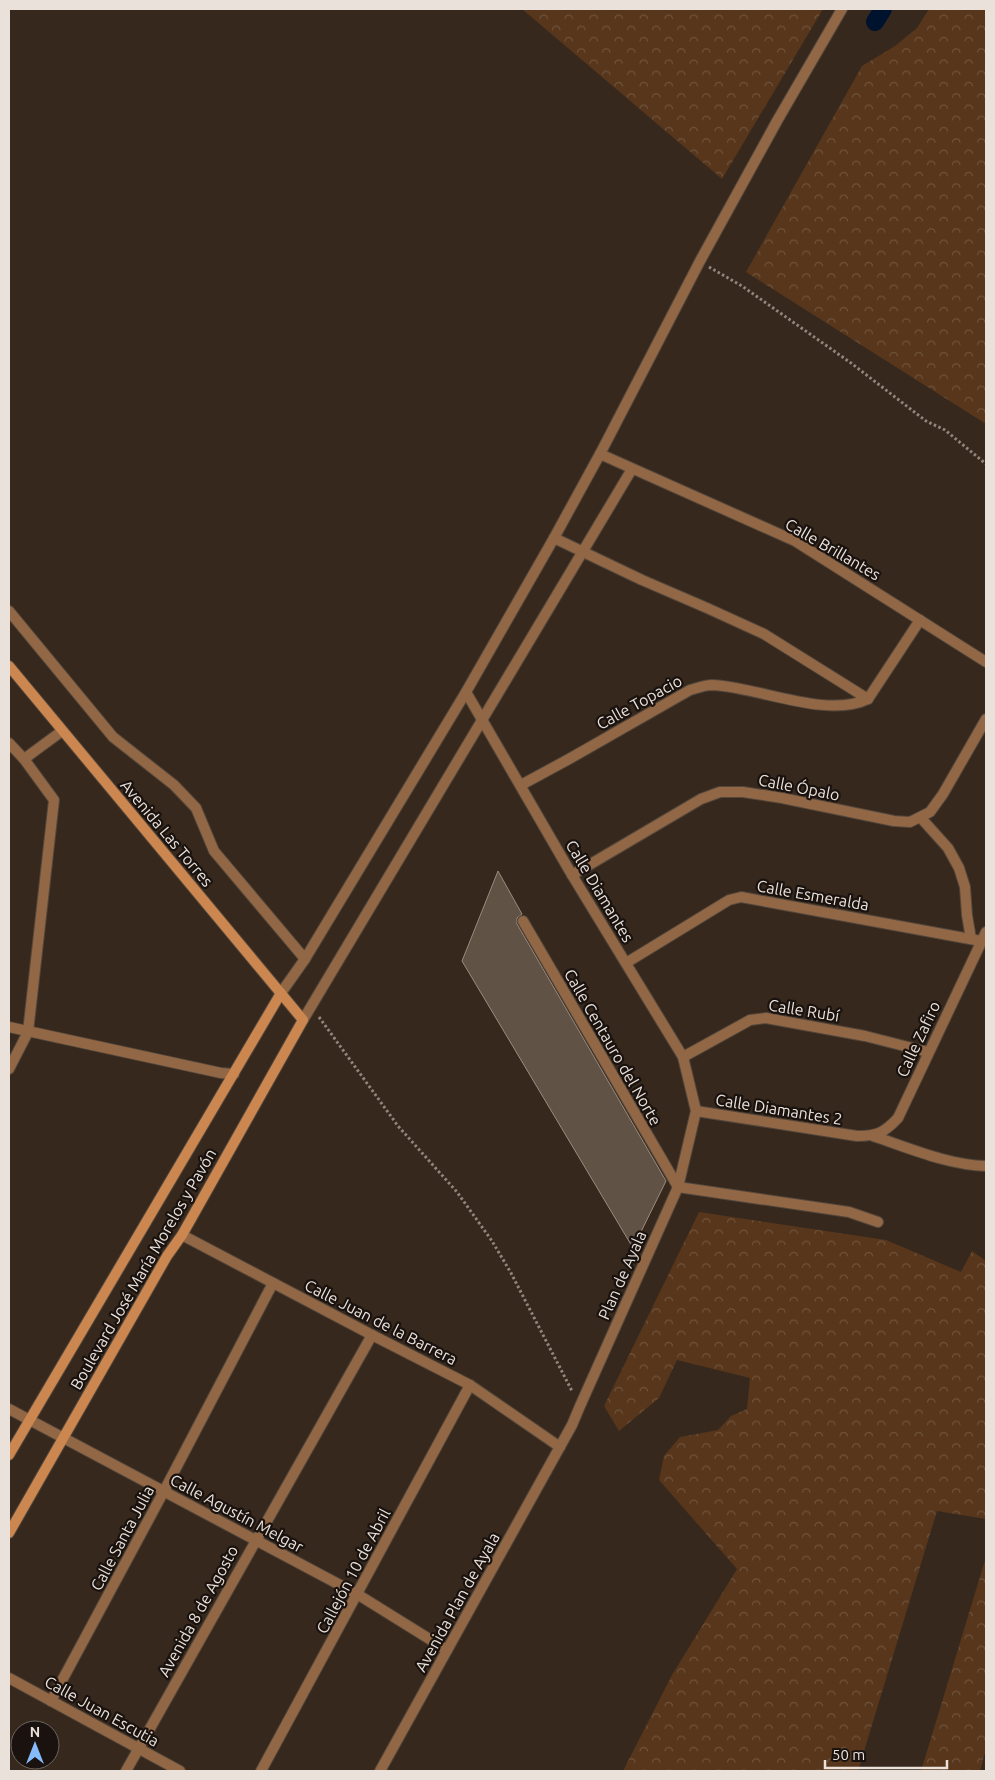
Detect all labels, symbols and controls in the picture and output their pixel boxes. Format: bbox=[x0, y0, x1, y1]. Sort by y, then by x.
street label: Calle Brillantes bbox=[782, 514, 884, 584]
street label: Calle Topacio bbox=[593, 671, 685, 733]
street label: Calle Ópalo bbox=[757, 769, 841, 804]
street label: Avenida Las Torres bbox=[117, 776, 217, 890]
street label: Calle Diamantes bbox=[563, 837, 637, 945]
street label: Calle Esmeralda bbox=[756, 876, 870, 914]
street label: Calle Centauro del Norte bbox=[561, 966, 665, 1128]
street label: Calle Rubí bbox=[767, 996, 842, 1025]
street label: Calle Zafiro bbox=[893, 998, 943, 1080]
street label: Calle Diamantes 2 bbox=[714, 1090, 844, 1128]
street label: Boulevard José María Morelos y Pavón bbox=[66, 1145, 220, 1393]
street label: Plan de Ayala bbox=[594, 1228, 650, 1322]
street label: Calle Juan de la Barrera bbox=[302, 1276, 460, 1368]
street label: Calle Agustín Melgar bbox=[167, 1470, 307, 1556]
street label: Calle Santa Julia bbox=[87, 1482, 157, 1594]
street label: Callejón 10 de Abril bbox=[312, 1505, 394, 1637]
street label: Avenida Plan de Ayala bbox=[411, 1529, 503, 1675]
street label: Avenida 8 de Agosto bbox=[154, 1542, 242, 1680]
street label: Calle Juan Escutia bbox=[42, 1672, 162, 1750]
north arrow bbox=[10, 1720, 60, 1770]
text: N bbox=[30, 1724, 40, 1740]
scale bar bbox=[825, 1738, 948, 1770]
text: 50 m bbox=[832, 1746, 865, 1763]

